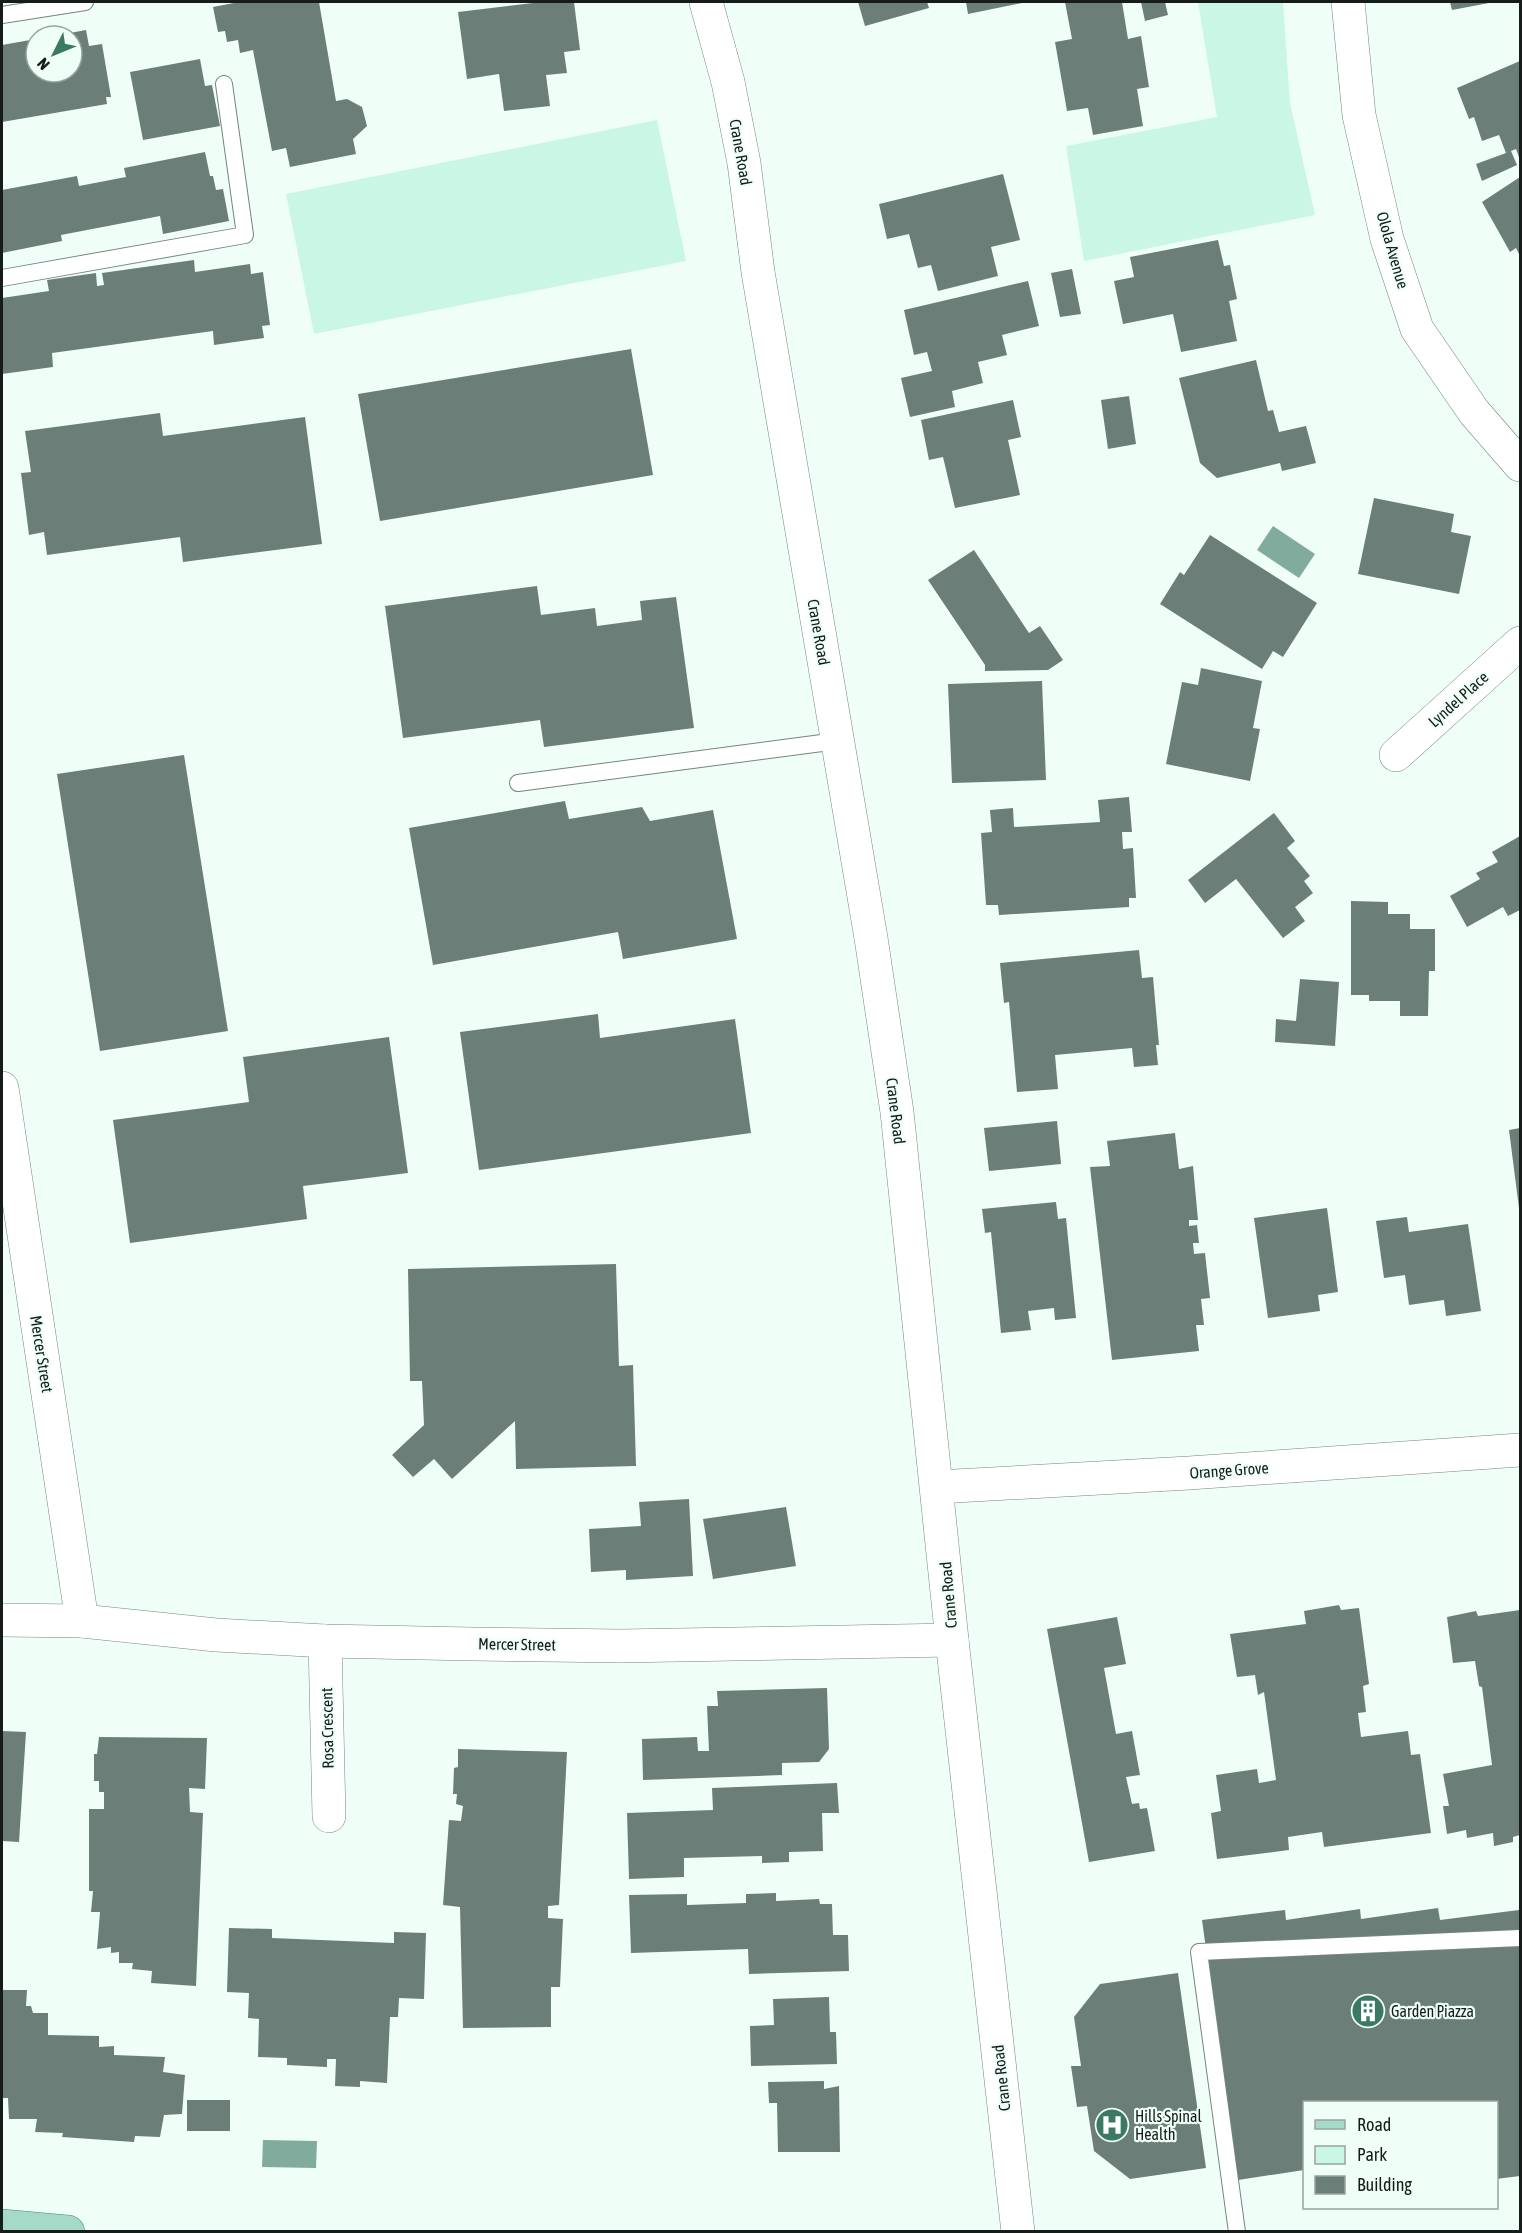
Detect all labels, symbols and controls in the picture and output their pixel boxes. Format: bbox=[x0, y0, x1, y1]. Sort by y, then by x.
north arrow bbox=[24, 24, 84, 84]
text: N bbox=[33, 55, 53, 74]
street label: Crane Road bbox=[726, 118, 756, 186]
street label: Olola Avenue bbox=[1373, 209, 1413, 291]
street label: Crane Road bbox=[804, 598, 834, 666]
street label: Lyndel Place bbox=[1424, 668, 1492, 731]
street label: Crane Road bbox=[883, 1077, 909, 1145]
street label: Mercer Street bbox=[27, 1314, 57, 1394]
street label: Orange Grove bbox=[1189, 1458, 1269, 1483]
street label: Crane Road bbox=[936, 1561, 960, 1629]
street label: Mercer Street bbox=[478, 1634, 556, 1654]
street label: Rosa Crescent bbox=[317, 1687, 337, 1769]
building icon: Garden Piazza bbox=[1350, 1993, 1386, 2029]
place label: Garden Piazza bbox=[1391, 2002, 1474, 2020]
street label: Crane Road bbox=[989, 2044, 1013, 2112]
legend bbox=[1303, 2101, 1498, 2209]
hospital icon: Hills Spinal Health bbox=[1094, 2107, 1130, 2143]
place label: Hills Spinal Health bbox=[1135, 2107, 1202, 2143]
text: Road bbox=[1357, 2114, 1391, 2135]
text: Park bbox=[1357, 2144, 1387, 2165]
text: Building bbox=[1357, 2174, 1412, 2195]

